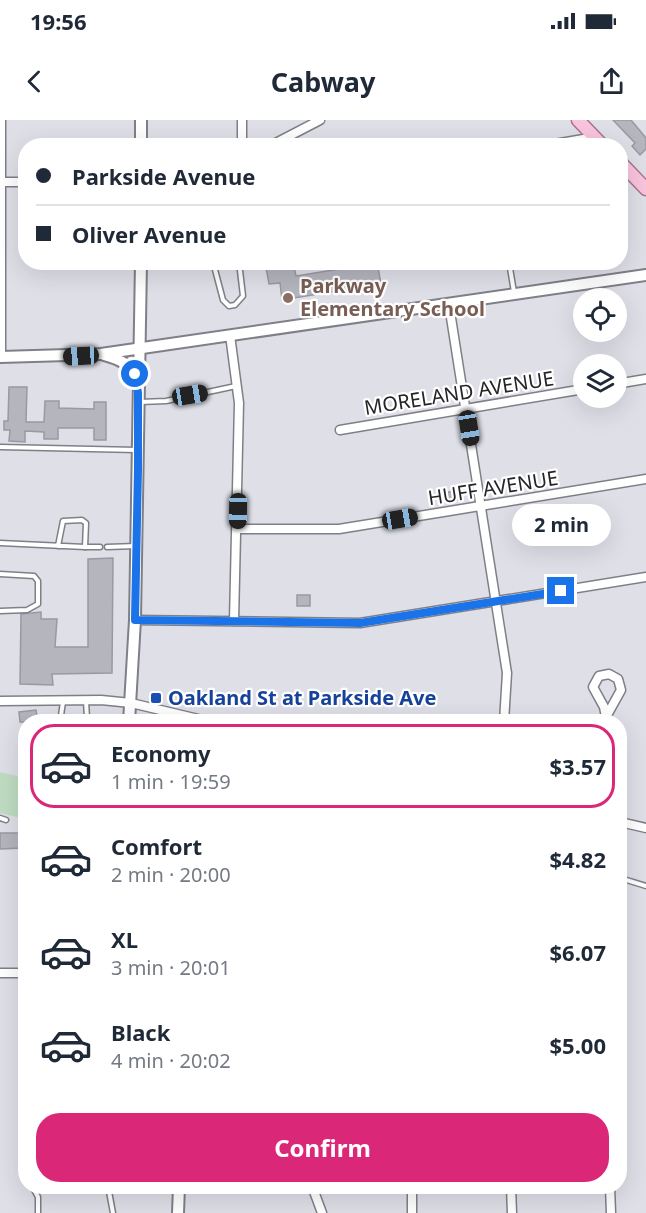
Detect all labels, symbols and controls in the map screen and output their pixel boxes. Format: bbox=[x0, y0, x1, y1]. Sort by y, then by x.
text: 19:56 bbox=[30, 6, 87, 36]
text: Cabway bbox=[271, 63, 375, 100]
icon: back bbox=[18, 65, 51, 98]
icon: share bbox=[595, 65, 628, 98]
text: Parkside Avenue bbox=[72, 161, 255, 191]
text: Oliver Avenue bbox=[72, 219, 226, 249]
place label: Parkway Elementary School bbox=[300, 272, 485, 322]
map controls bbox=[573, 288, 627, 408]
button: locate bbox=[573, 288, 627, 342]
marker: Parkway Elementary School bbox=[281, 291, 295, 305]
car bbox=[63, 346, 99, 366]
button: layers bbox=[573, 354, 627, 408]
route start bbox=[121, 360, 148, 387]
street label: MORELAND AVENUE bbox=[362, 364, 556, 421]
car bbox=[171, 383, 209, 407]
car bbox=[457, 409, 481, 447]
street label: HUFF AVENUE bbox=[426, 464, 560, 511]
car bbox=[229, 493, 247, 529]
callout: 2 min bbox=[512, 504, 610, 546]
car bbox=[381, 507, 419, 531]
text: 2 min bbox=[534, 511, 589, 538]
route end bbox=[547, 577, 574, 604]
place label: Oakland St at Parkside Ave bbox=[168, 684, 437, 711]
marker: Oakland St at Parkside Ave bbox=[149, 691, 163, 705]
text: Economy bbox=[111, 738, 210, 768]
icon: car bbox=[39, 739, 93, 793]
text: $3.57 bbox=[549, 751, 606, 781]
text: 1 min · 19:59 bbox=[111, 768, 231, 795]
text: Comfort bbox=[111, 831, 202, 861]
icon: car bbox=[39, 832, 93, 886]
text: $4.82 bbox=[549, 844, 606, 874]
text: 2 min · 20:00 bbox=[111, 861, 231, 888]
text: XL bbox=[111, 924, 138, 954]
icon: car bbox=[39, 925, 93, 979]
text: $6.07 bbox=[549, 937, 606, 967]
text: 3 min · 20:01 bbox=[111, 954, 231, 981]
text: Black bbox=[111, 1017, 170, 1047]
icon: car bbox=[39, 1018, 93, 1072]
text: $5.00 bbox=[549, 1030, 606, 1060]
text: 4 min · 20:02 bbox=[111, 1047, 231, 1074]
button: Confirm bbox=[36, 1113, 609, 1182]

